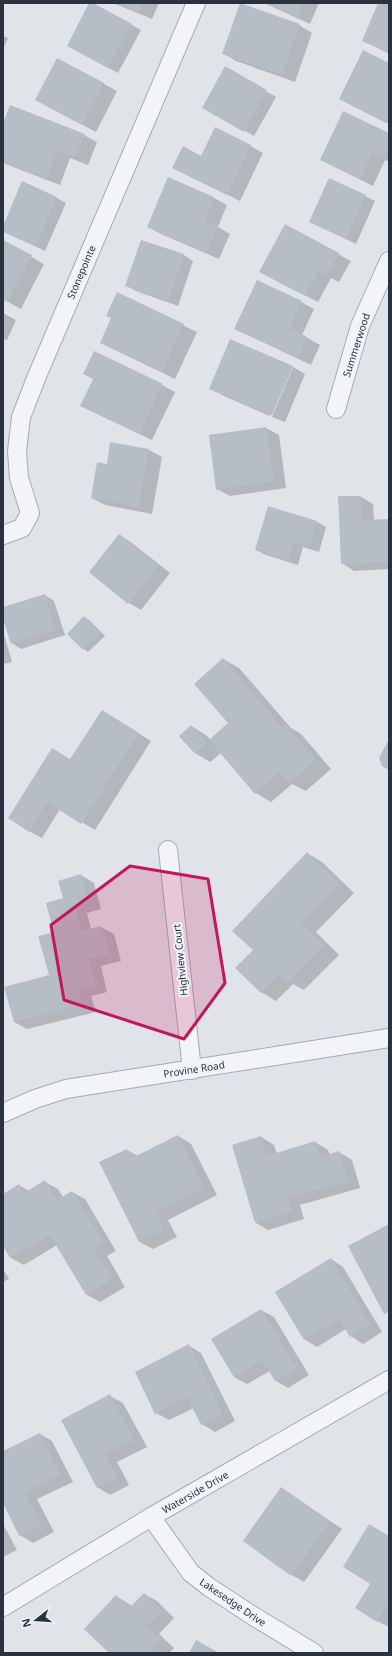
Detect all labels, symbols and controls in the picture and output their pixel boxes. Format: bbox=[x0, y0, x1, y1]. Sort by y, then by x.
street label: Stonepointe bbox=[63, 243, 99, 301]
street label: Summerwood bbox=[339, 311, 373, 379]
street label: Highview Court bbox=[169, 923, 191, 997]
street label: Provine Road bbox=[162, 1057, 226, 1081]
street label: Waterside Drive bbox=[159, 1467, 231, 1517]
street label: Lakesedge Drive bbox=[197, 1575, 269, 1630]
north arrow bbox=[16, 1600, 56, 1640]
text: N bbox=[17, 1617, 34, 1630]

